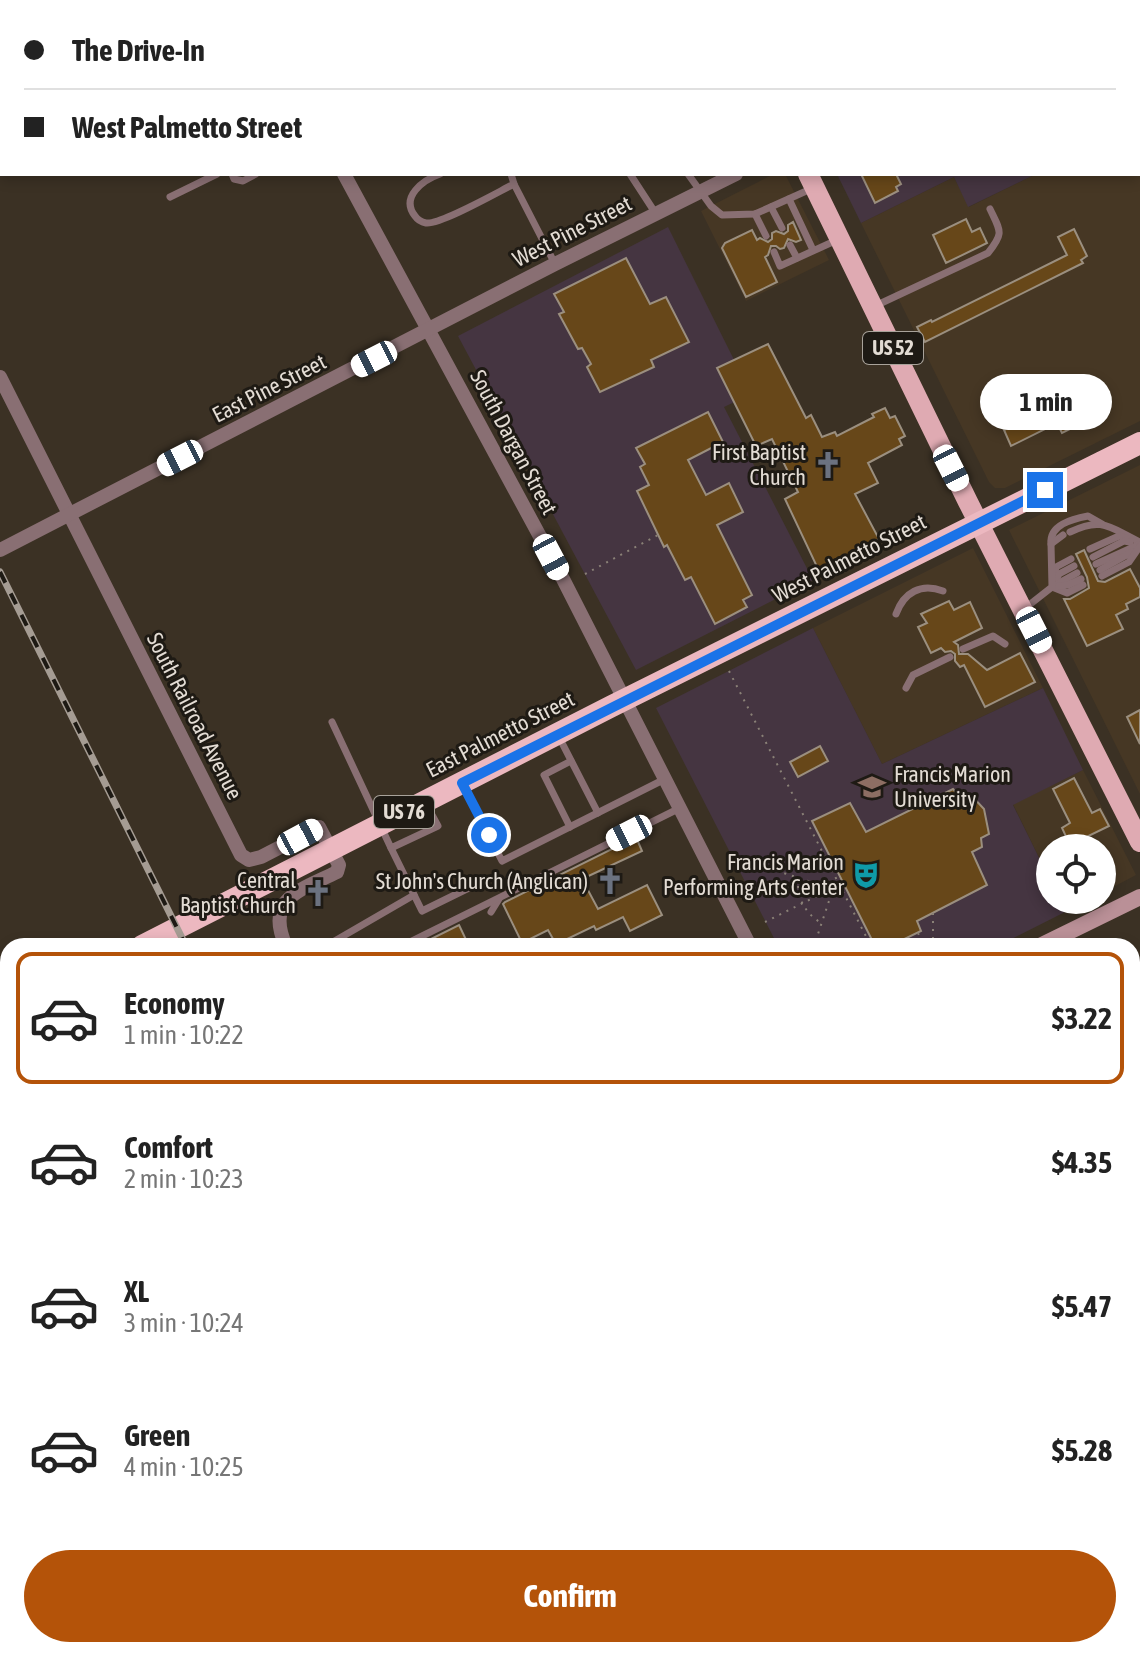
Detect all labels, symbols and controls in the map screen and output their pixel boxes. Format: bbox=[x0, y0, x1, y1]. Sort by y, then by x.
text: The Drive-In bbox=[72, 33, 205, 67]
text: West Palmetto Street bbox=[72, 110, 302, 144]
street label: West Pine Street bbox=[508, 190, 636, 272]
road number: US 52 bbox=[863, 332, 923, 364]
car bbox=[347, 337, 401, 381]
street label: East Pine Street bbox=[208, 348, 330, 428]
street label: South Dargan Street bbox=[465, 365, 563, 519]
callout: 1 min bbox=[979, 374, 1111, 430]
text: 1 min bbox=[1019, 387, 1073, 417]
car bbox=[153, 436, 207, 480]
place label: First Baptist Church bbox=[712, 439, 806, 490]
car bbox=[929, 441, 973, 495]
church icon: First Baptist Church bbox=[813, 450, 843, 480]
route end bbox=[1027, 472, 1063, 508]
street label: West Palmetto Street bbox=[768, 508, 930, 608]
car bbox=[529, 530, 573, 584]
car bbox=[1012, 603, 1056, 657]
street label: South Railroad Avenue bbox=[142, 628, 248, 804]
street label: East Palmetto Street bbox=[421, 685, 579, 783]
place label: Francis Marion University bbox=[894, 761, 1011, 812]
school or university icon: Francis Marion University bbox=[857, 772, 887, 802]
road number: US 76 bbox=[374, 796, 434, 828]
car bbox=[602, 811, 656, 855]
car bbox=[273, 815, 327, 859]
route start bbox=[471, 817, 507, 853]
map controls bbox=[1036, 834, 1116, 914]
button: locate bbox=[1036, 834, 1116, 914]
place label: Francis Marion Performing Arts Center bbox=[663, 849, 844, 900]
theatre icon: Francis Marion Performing Arts Center bbox=[851, 860, 881, 890]
church icon: St John's Church (Anglican) bbox=[595, 866, 625, 896]
place label: Central Baptist Church bbox=[180, 867, 296, 918]
place label: St John's Church (Anglican) bbox=[376, 868, 588, 894]
church icon: Central Baptist Church bbox=[303, 878, 333, 908]
icon: car bbox=[28, 982, 100, 1054]
text: Economy bbox=[124, 986, 225, 1020]
text: $3.22 bbox=[1052, 1001, 1112, 1035]
text: 1 min · 10:22 bbox=[124, 1020, 244, 1050]
icon: car bbox=[28, 1126, 100, 1198]
text: Comfort bbox=[124, 1130, 213, 1164]
text: $4.35 bbox=[1052, 1145, 1112, 1179]
text: 2 min · 10:23 bbox=[124, 1164, 244, 1194]
icon: car bbox=[28, 1270, 100, 1342]
text: XL bbox=[124, 1274, 149, 1308]
text: $5.47 bbox=[1052, 1289, 1112, 1323]
text: 3 min · 10:24 bbox=[124, 1308, 244, 1338]
icon: car bbox=[28, 1414, 100, 1486]
text: Green bbox=[124, 1418, 190, 1452]
text: $5.28 bbox=[1052, 1433, 1112, 1467]
text: 4 min · 10:25 bbox=[124, 1452, 244, 1482]
button: Confirm bbox=[24, 1550, 1116, 1642]

